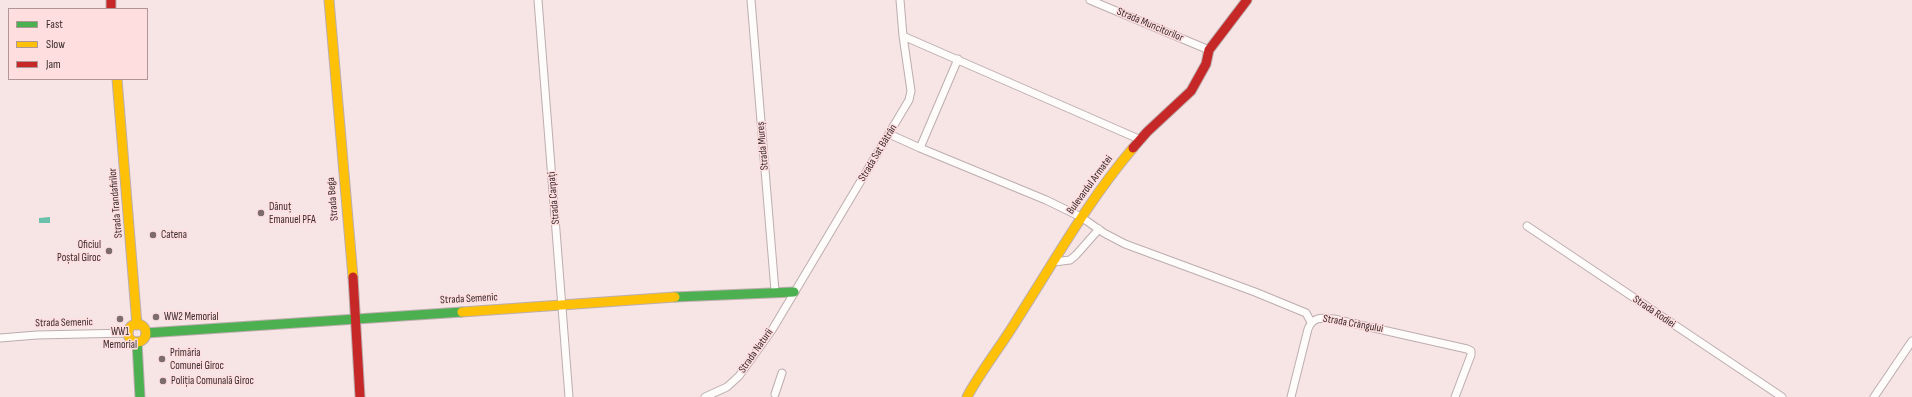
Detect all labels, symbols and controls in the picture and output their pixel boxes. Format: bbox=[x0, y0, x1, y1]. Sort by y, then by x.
street label: Strada Muncitorilor bbox=[1115, 5, 1185, 45]
legend bbox=[8, 8, 148, 80]
text: Fast bbox=[46, 17, 63, 32]
text: Slow bbox=[46, 37, 65, 52]
text: Jam bbox=[46, 57, 61, 72]
street label: Strada Mureș bbox=[754, 121, 772, 171]
street label: Strada Sat Bătrân bbox=[856, 122, 900, 184]
street label: Bulevardul Armatei bbox=[1064, 153, 1116, 217]
street label: Strada Trandafirilor bbox=[106, 168, 126, 238]
street label: Strada Carpați bbox=[545, 171, 563, 225]
street label: Strada Bega bbox=[325, 177, 341, 221]
place label: Dănuț Emanuel PFA bbox=[269, 200, 316, 226]
marker: Dănuț Emanuel PFA bbox=[256, 208, 266, 218]
place label: Catena bbox=[161, 228, 187, 242]
marker: Catena bbox=[148, 230, 158, 240]
place label: Oficiul Poștal Giroc bbox=[57, 238, 101, 264]
marker: Oficiul Poștal Giroc bbox=[104, 246, 114, 256]
street label: Strada Semenic bbox=[440, 291, 498, 307]
street label: Strada Rodiei bbox=[1630, 293, 1678, 331]
place label: WW2 Memorial bbox=[164, 310, 219, 324]
marker: WW2 Memorial bbox=[151, 312, 161, 322]
street label: Strada Crângului bbox=[1322, 312, 1384, 336]
marker: WW1 Memorial bbox=[115, 314, 125, 324]
street label: Strada Semenic bbox=[35, 316, 93, 330]
place label: WW1 Memorial bbox=[103, 325, 137, 351]
street label: Strada Naturii bbox=[736, 326, 776, 376]
place label: Primăria Comunei Giroc bbox=[170, 346, 224, 372]
marker: Primăria Comunei Giroc bbox=[157, 354, 167, 364]
place label: Poliția Comunală Giroc bbox=[171, 374, 254, 388]
marker: Poliția Comunală Giroc bbox=[158, 376, 168, 386]

